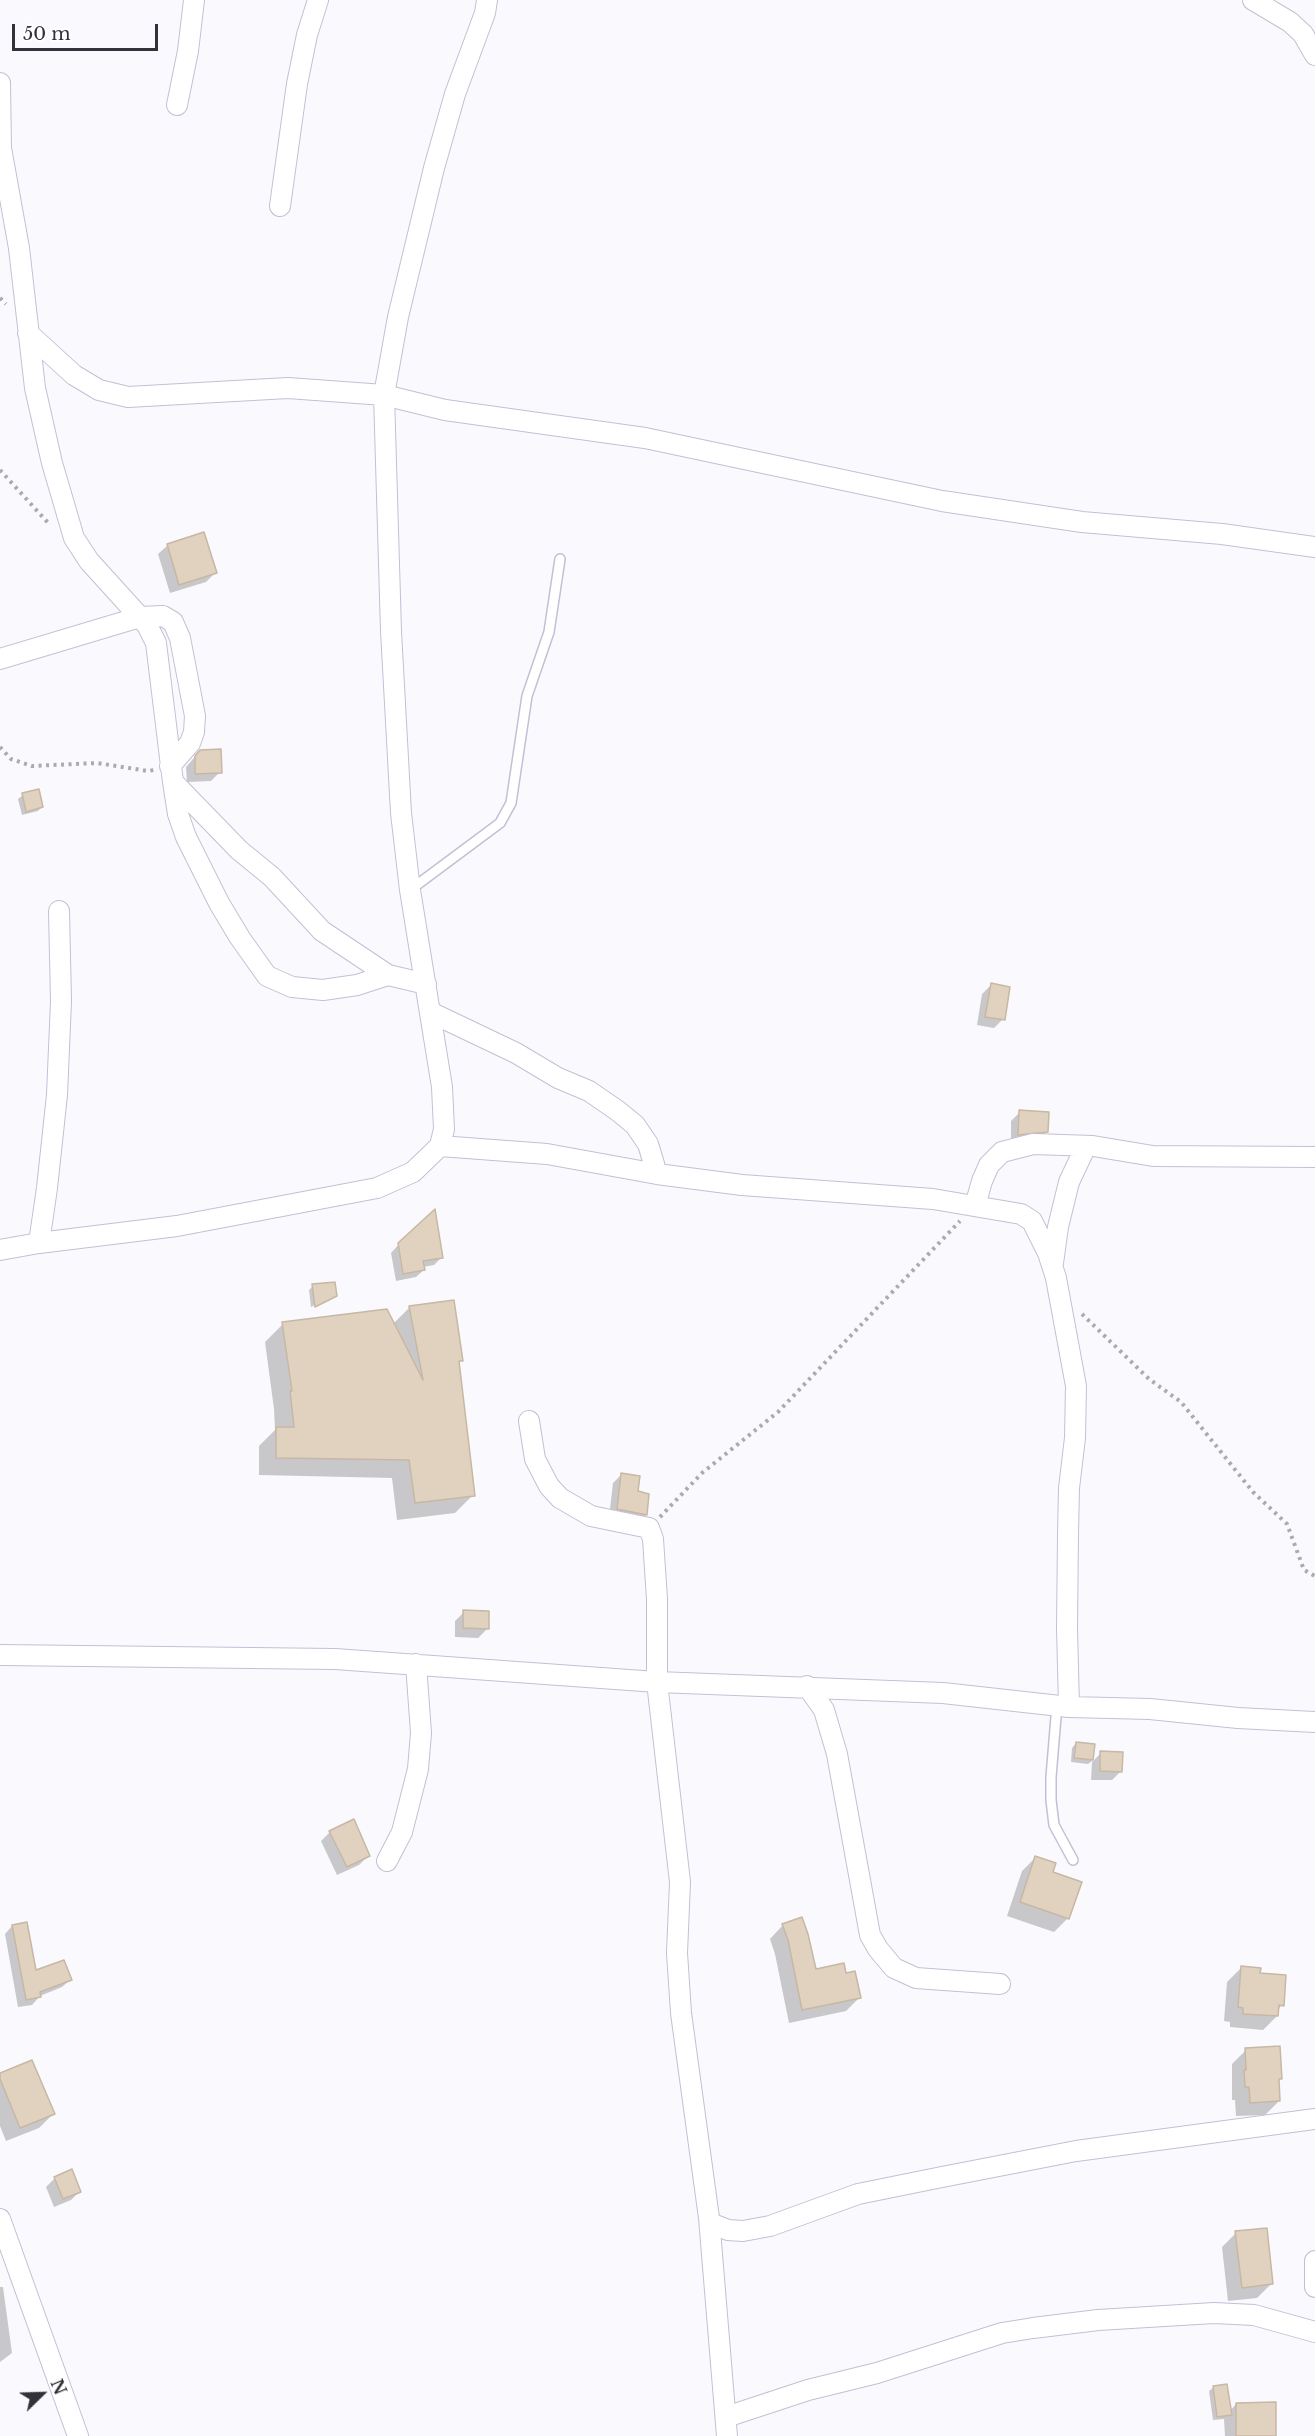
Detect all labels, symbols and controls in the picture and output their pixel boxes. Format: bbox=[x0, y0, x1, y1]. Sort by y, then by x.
scale bar bbox=[15, 12, 160, 50]
text: 50 m bbox=[23, 23, 71, 45]
north arrow bbox=[12, 2364, 72, 2424]
text: N bbox=[46, 2376, 71, 2398]

